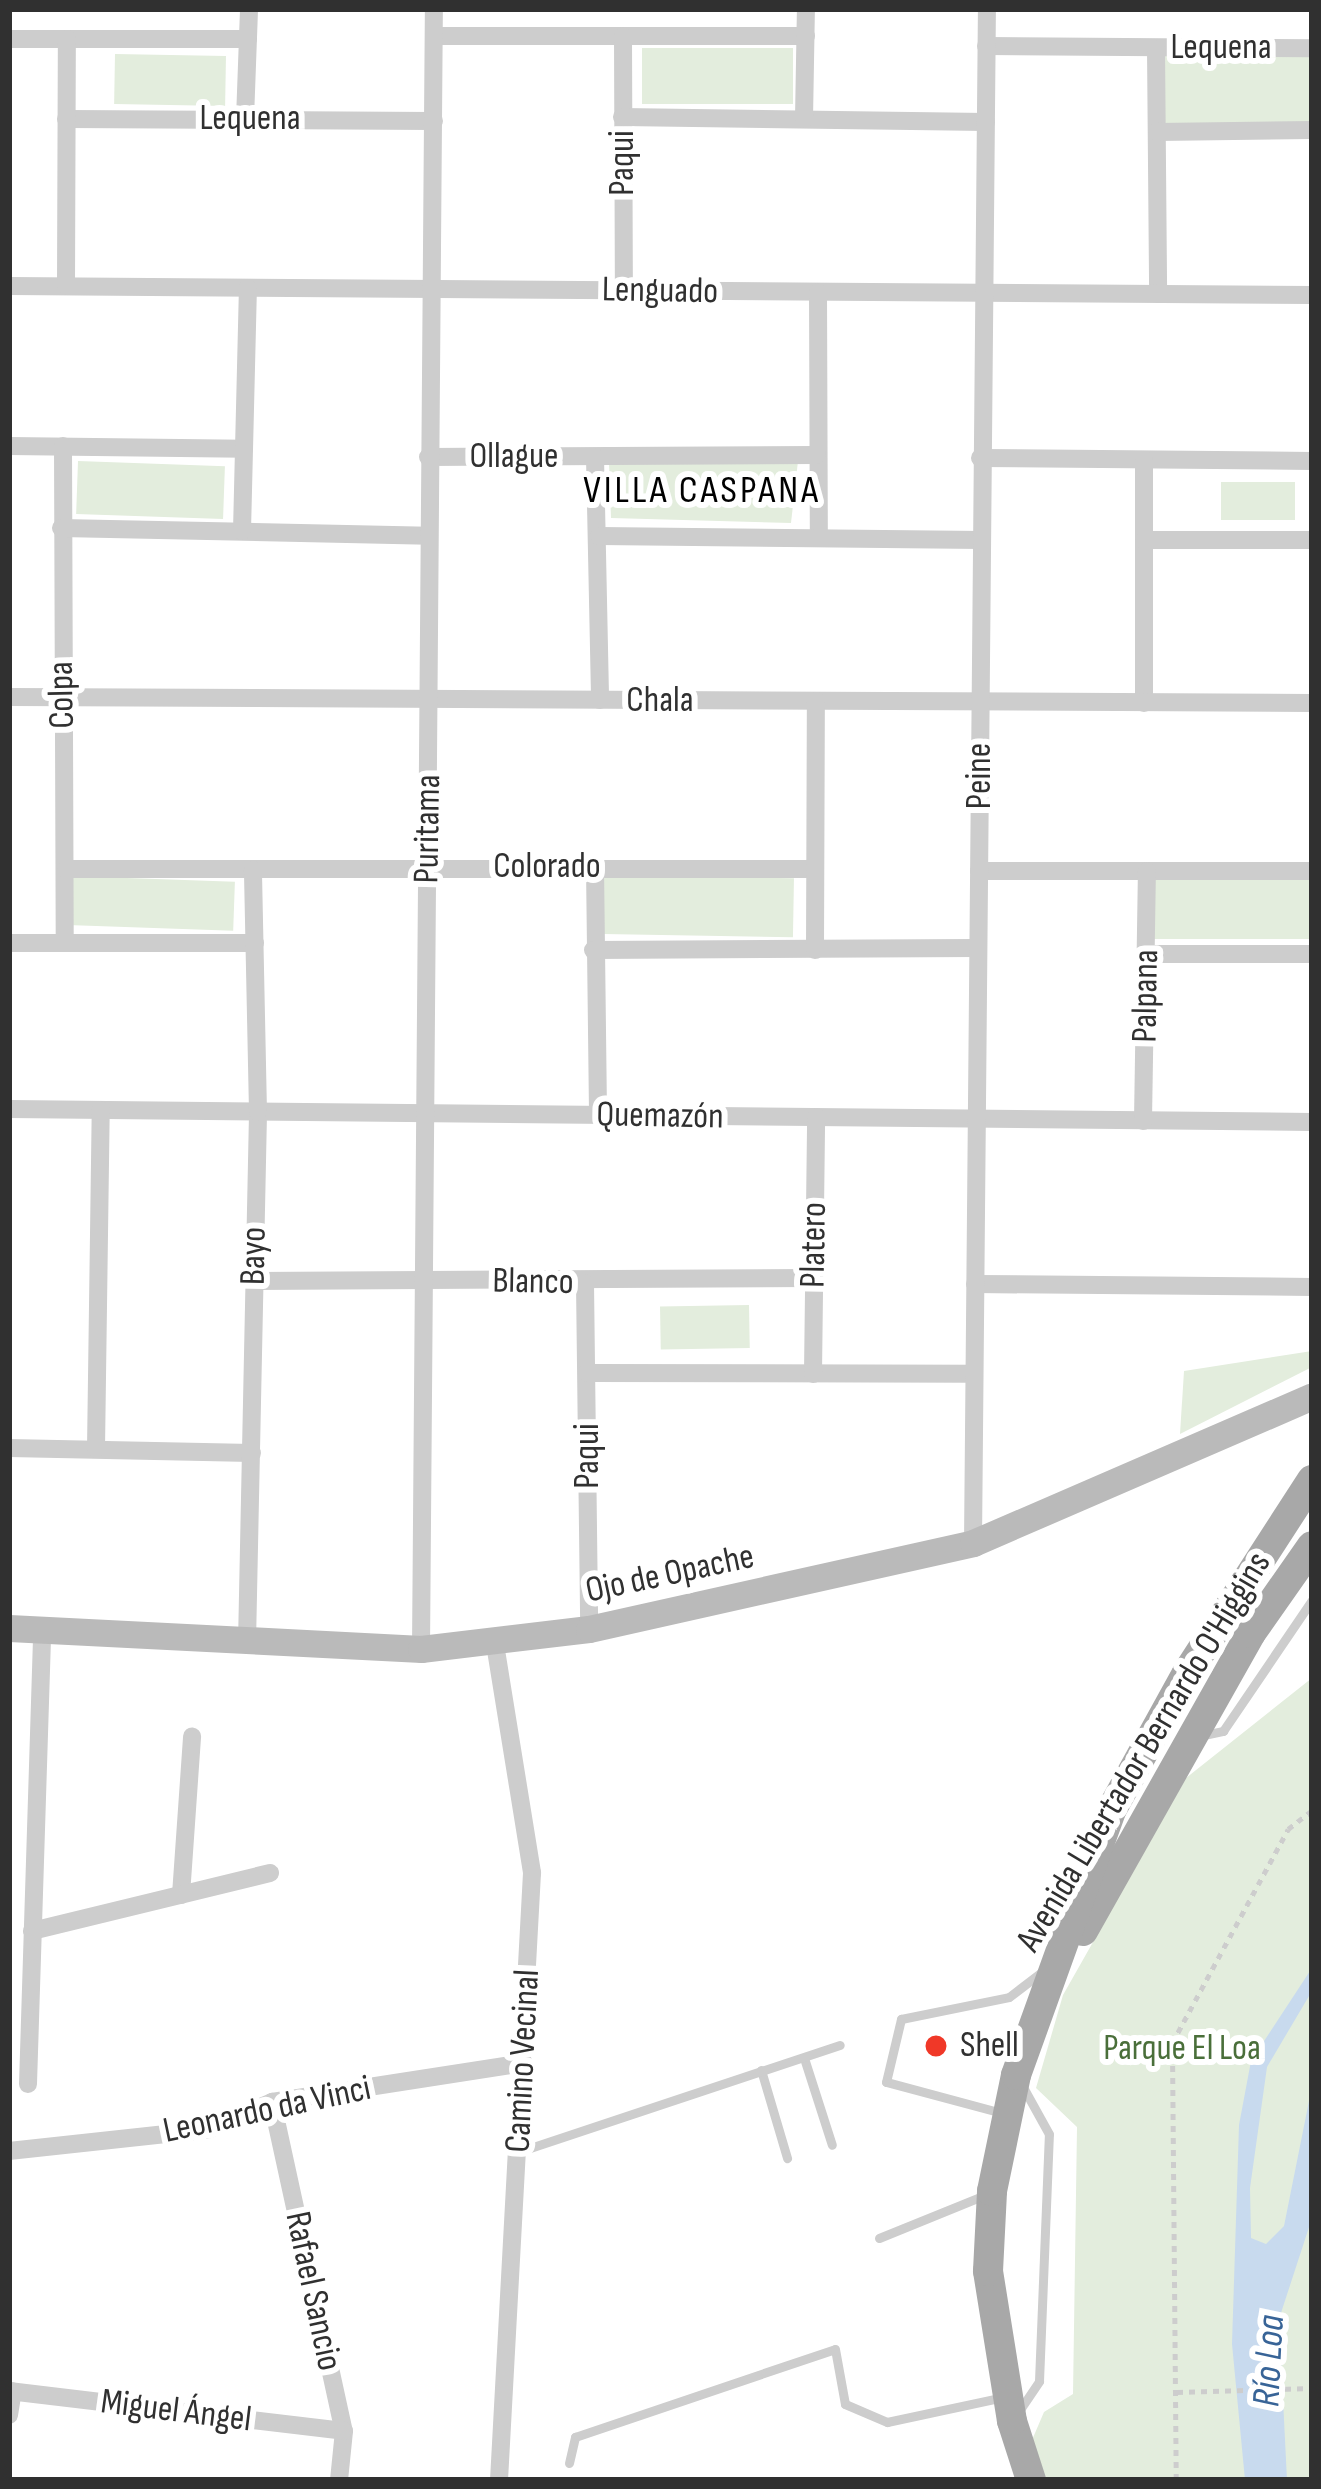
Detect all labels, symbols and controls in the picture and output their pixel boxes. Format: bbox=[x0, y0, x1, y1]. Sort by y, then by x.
street label: Lequena bbox=[1170, 26, 1272, 70]
street label: Lequena bbox=[199, 97, 301, 141]
street label: Paqui bbox=[601, 130, 645, 196]
street label: Lenguado bbox=[602, 268, 718, 314]
street label: Ollague bbox=[470, 435, 558, 479]
district label: VILLA CASPANA bbox=[583, 468, 821, 514]
street label: Colpa bbox=[40, 661, 84, 729]
street label: Chala bbox=[626, 679, 694, 723]
street label: Peine bbox=[958, 743, 1002, 809]
street label: Puritama bbox=[405, 774, 451, 884]
street label: Colorado bbox=[493, 845, 601, 889]
street label: Palpana bbox=[1124, 949, 1168, 1043]
street label: Quemazón bbox=[596, 1093, 724, 1139]
street label: Platero bbox=[792, 1202, 836, 1288]
street label: Bayo bbox=[232, 1226, 276, 1286]
street label: Blanco bbox=[492, 1260, 574, 1304]
street label: Paqui bbox=[566, 1423, 610, 1489]
street label: Ojo de Opache bbox=[582, 1535, 758, 1613]
street label: Avenida Libertador Bernardo O'Higgins bbox=[1007, 1544, 1281, 1960]
street label: Camino Vecinal bbox=[497, 1968, 549, 2154]
place label: Shell bbox=[960, 2024, 1019, 2068]
park label: Parque El Loa bbox=[1103, 2027, 1261, 2071]
marker: Shell bbox=[923, 2033, 949, 2059]
street label: Leonardo da Vinci bbox=[159, 2067, 375, 2153]
street label: Rafael Sancio bbox=[275, 2208, 351, 2374]
water label: Río Loa bbox=[1244, 2314, 1296, 2408]
street label: Miguel Ángel bbox=[98, 2380, 254, 2442]

